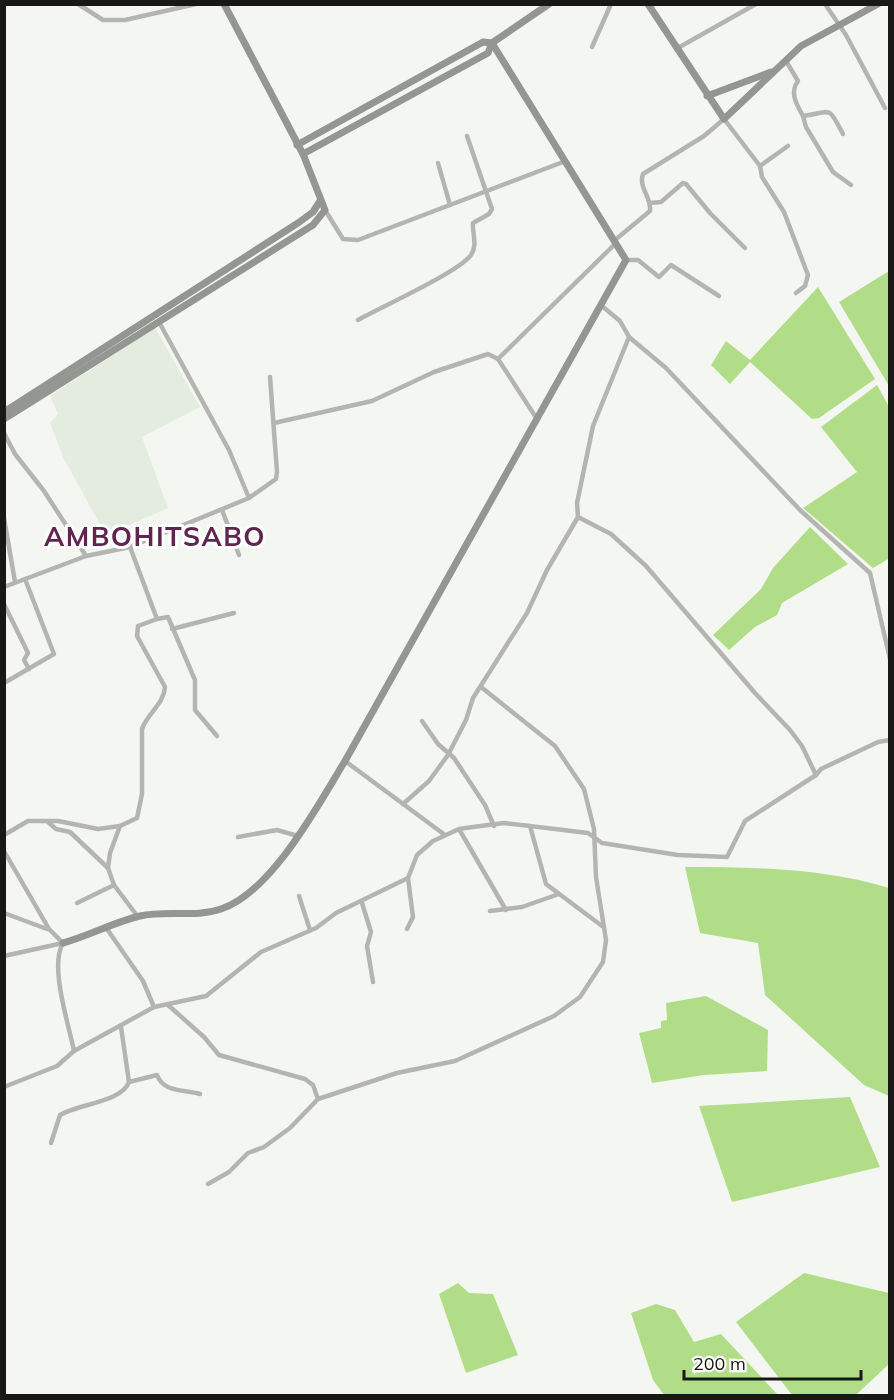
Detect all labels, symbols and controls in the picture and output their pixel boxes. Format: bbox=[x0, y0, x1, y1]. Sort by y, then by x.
district label: AMBOHITSABO bbox=[44, 519, 266, 553]
scale bar bbox=[684, 1343, 861, 1381]
text: 200 m bbox=[693, 1352, 746, 1375]

